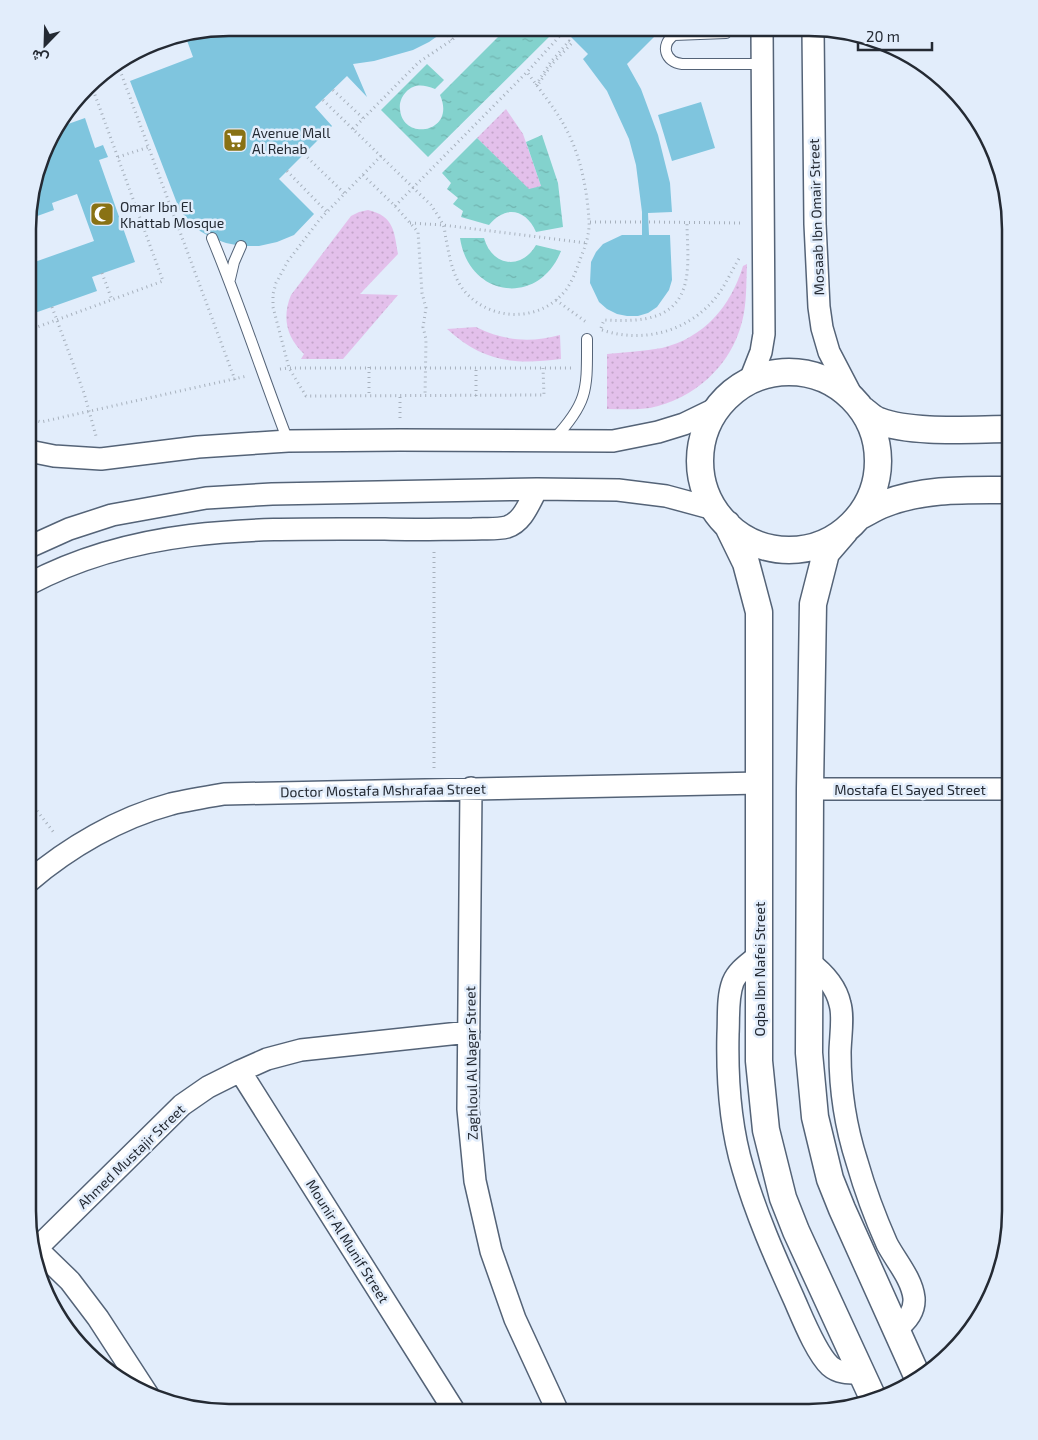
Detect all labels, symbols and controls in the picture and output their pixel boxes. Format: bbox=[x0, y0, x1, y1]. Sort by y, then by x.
north arrow bbox=[20, 20, 70, 70]
scale bar bbox=[858, 20, 932, 52]
text: 20 m bbox=[866, 27, 900, 45]
text: ش bbox=[29, 45, 51, 69]
place label: Avenue Mall Al Rehab bbox=[252, 124, 331, 157]
supermarket icon: Avenue Mall Al Rehab bbox=[222, 127, 248, 153]
street label: Mosaab Ibn Omair Street bbox=[805, 138, 827, 296]
place label: Omar Ibn El Khattab Mosque bbox=[120, 198, 224, 231]
mosque icon: Omar Ibn El Khattab Mosque bbox=[89, 201, 115, 227]
street label: Doctor Mostafa Mshrafaa Street bbox=[280, 780, 486, 800]
street label: Mostafa El Sayed Street bbox=[834, 781, 986, 798]
street label: Oqba Ibn Nafei Street bbox=[751, 902, 768, 1036]
street label: Zaghloul Al Nagar Street bbox=[461, 986, 481, 1140]
street label: Ahmed Mustajir Street bbox=[74, 1100, 188, 1212]
street label: Mounir Al Munif Street bbox=[303, 1176, 393, 1306]

